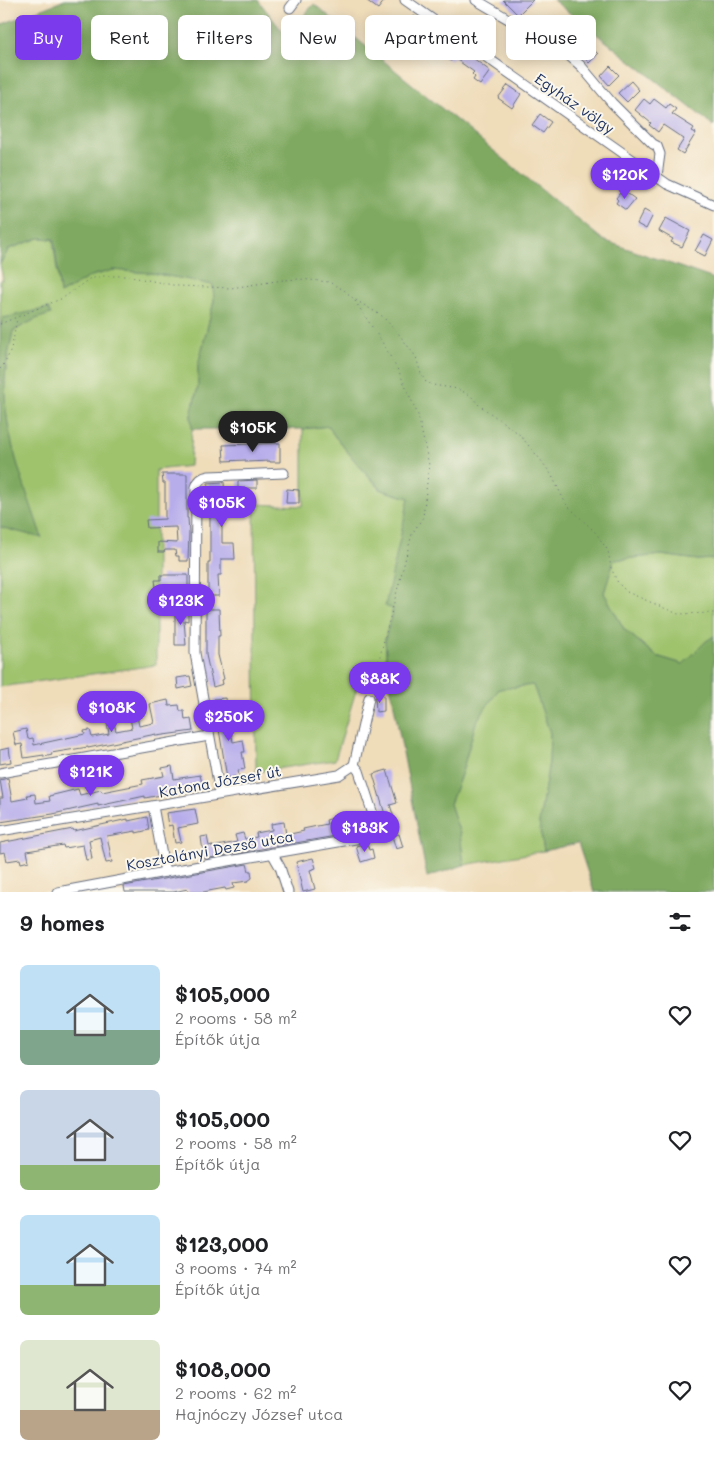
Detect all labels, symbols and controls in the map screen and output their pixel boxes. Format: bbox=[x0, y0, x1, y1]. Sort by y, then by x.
chip: Buy bbox=[15, 15, 81, 60]
chip: Rent bbox=[91, 15, 168, 60]
chip: Filters bbox=[178, 15, 271, 60]
chip: New bbox=[281, 15, 355, 60]
chip: Apartment bbox=[365, 15, 496, 60]
chip: House bbox=[506, 15, 596, 60]
street label: Egyház völgy bbox=[531, 68, 619, 138]
pin: $120K bbox=[590, 158, 660, 200]
text: $120K bbox=[602, 163, 648, 184]
pin: $105K bbox=[218, 410, 288, 453]
text: $105K bbox=[229, 416, 277, 437]
pin: $105K bbox=[187, 486, 257, 528]
text: $105K bbox=[198, 491, 246, 512]
pin: $123K bbox=[146, 584, 216, 626]
text: $123K bbox=[158, 589, 204, 610]
pin: $88K bbox=[350, 662, 410, 704]
text: $88K bbox=[360, 667, 400, 688]
pin: $108K bbox=[77, 690, 147, 733]
text: $108K bbox=[88, 696, 136, 717]
pin: $250K bbox=[194, 700, 264, 742]
text: $250K bbox=[205, 705, 254, 726]
pin: $121K bbox=[56, 754, 126, 797]
text: $121K bbox=[69, 760, 113, 781]
street label: Katona József út bbox=[157, 760, 283, 802]
pin: $183K bbox=[330, 810, 400, 853]
text: $183K bbox=[341, 816, 389, 837]
street label: Kosztolányi Dezső utca bbox=[125, 825, 295, 875]
icon: filters bbox=[666, 908, 694, 936]
text: 9 homes bbox=[20, 909, 105, 936]
text: $105,000 bbox=[175, 980, 270, 1007]
icon: home bbox=[60, 985, 120, 1045]
icon: heart bbox=[666, 1001, 694, 1029]
text: 2 rooms · 58 m² bbox=[175, 1007, 297, 1028]
text: Építők útja bbox=[175, 1028, 260, 1049]
text: $105,000 bbox=[175, 1105, 270, 1132]
icon: home bbox=[60, 1110, 120, 1170]
icon: heart bbox=[666, 1126, 694, 1154]
text: 2 rooms · 58 m² bbox=[175, 1132, 297, 1153]
text: Építők útja bbox=[175, 1153, 260, 1174]
text: $123,000 bbox=[175, 1230, 269, 1257]
icon: home bbox=[60, 1235, 120, 1295]
icon: heart bbox=[666, 1251, 694, 1279]
text: 3 rooms · 74 m² bbox=[175, 1257, 296, 1278]
text: Építők útja bbox=[175, 1278, 260, 1299]
text: $108,000 bbox=[175, 1355, 271, 1382]
icon: home bbox=[60, 1360, 120, 1420]
icon: heart bbox=[666, 1376, 694, 1404]
text: 2 rooms · 62 m² bbox=[175, 1382, 296, 1403]
text: Hajnóczy József utca bbox=[175, 1403, 343, 1424]

